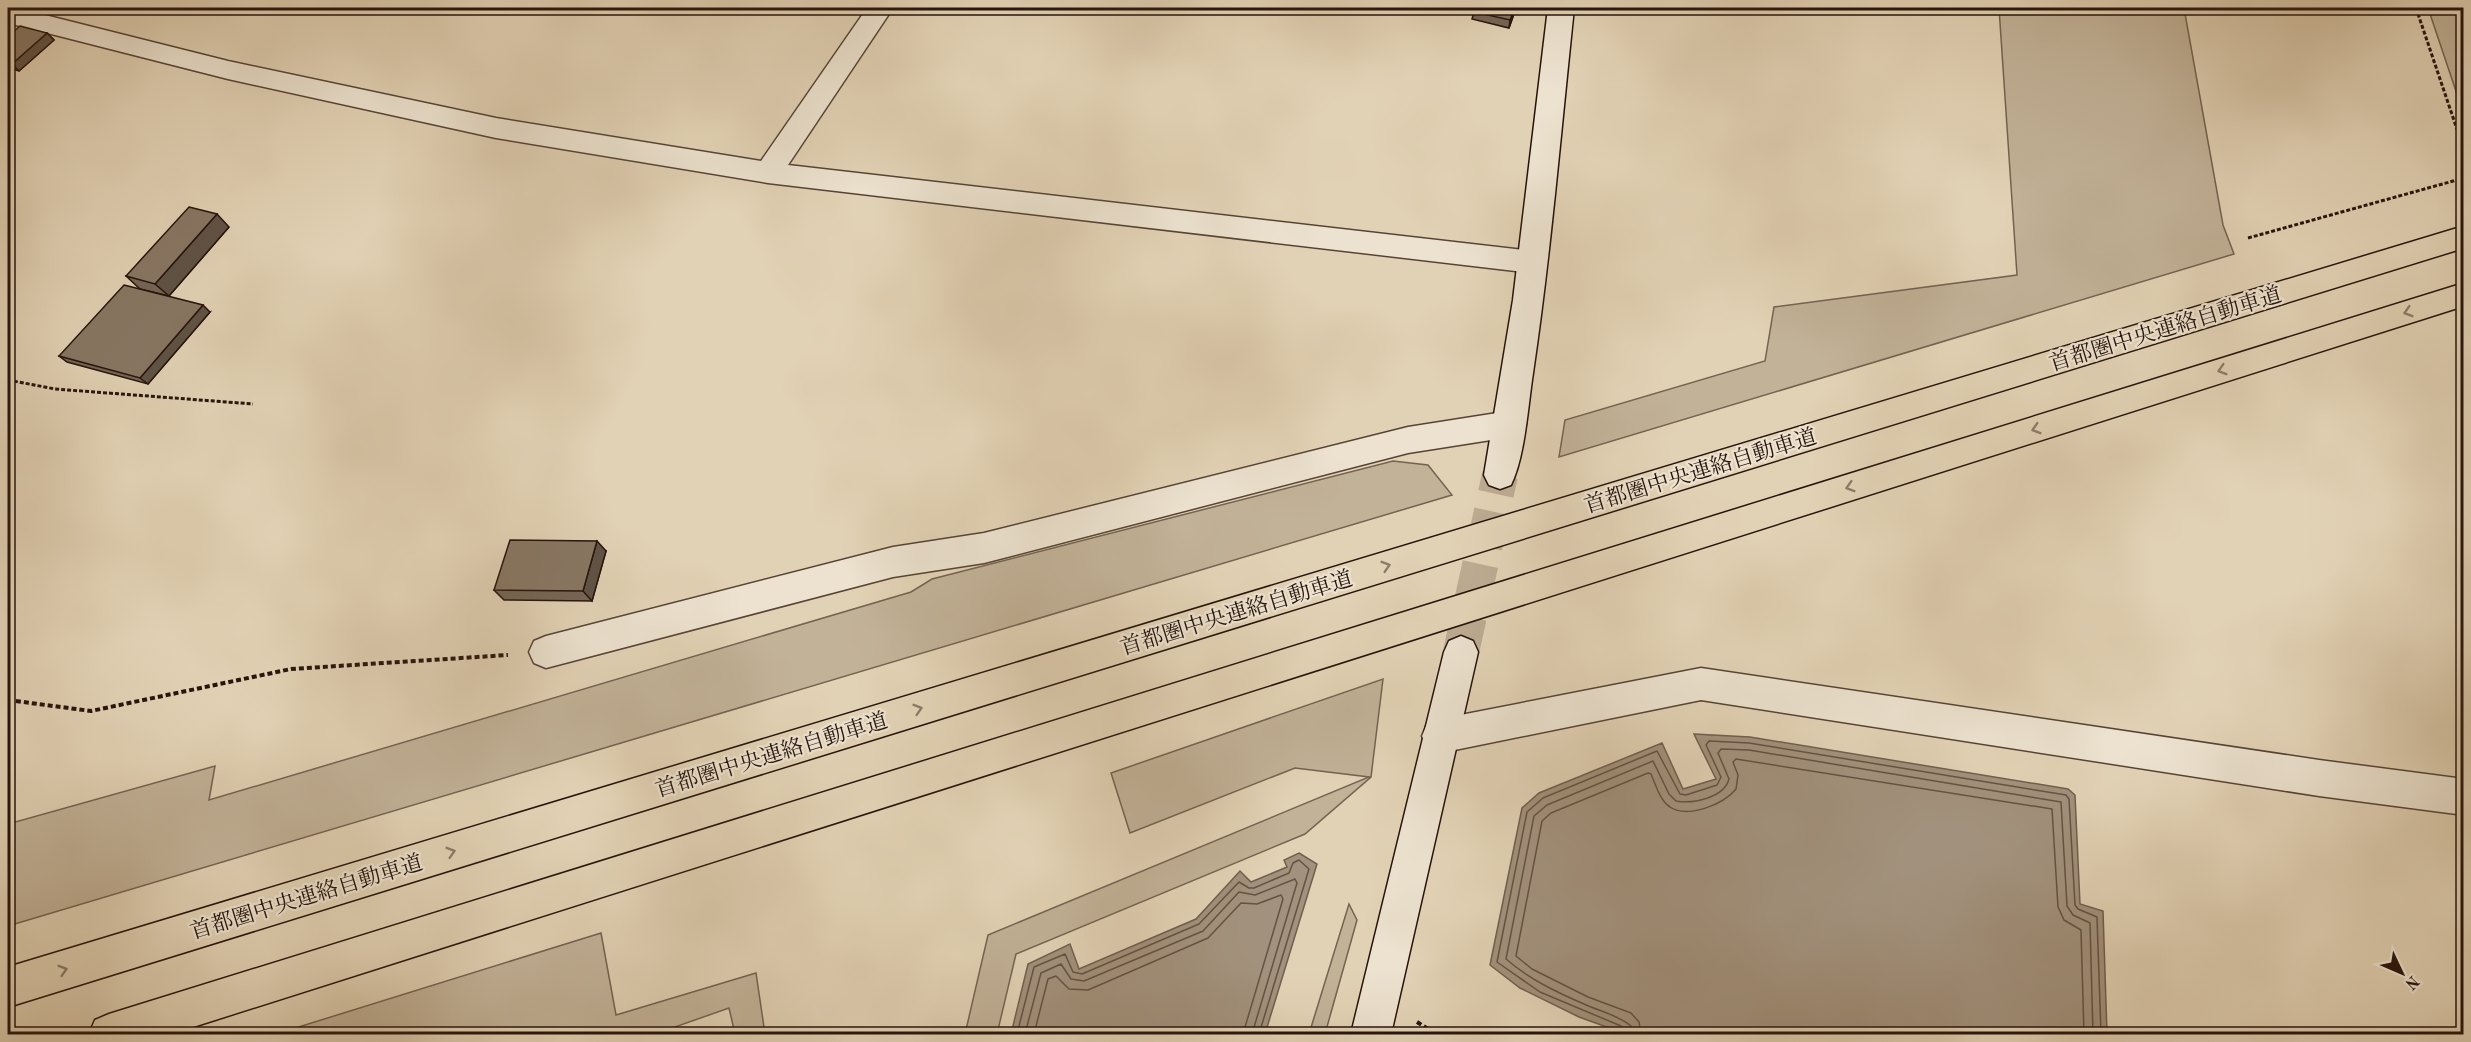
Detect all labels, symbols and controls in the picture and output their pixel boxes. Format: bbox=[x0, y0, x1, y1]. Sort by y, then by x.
street label: 首都圏中央連絡自動車道 bbox=[2046, 282, 2285, 376]
one-way arrow bbox=[2403, 305, 2414, 317]
one-way arrow bbox=[2217, 363, 2228, 375]
one-way arrow bbox=[2031, 422, 2042, 434]
street label: 首都圏中央連絡自動車道 bbox=[1581, 424, 1820, 518]
one-way arrow bbox=[1845, 480, 1856, 492]
one-way arrow bbox=[1380, 561, 1391, 573]
street label: 首都圏中央連絡自動車道 bbox=[1117, 566, 1356, 660]
one-way arrow bbox=[913, 704, 923, 716]
street label: 首都圏中央連絡自動車道 bbox=[652, 708, 891, 802]
one-way arrow bbox=[445, 847, 456, 859]
street label: 首都圏中央連絡自動車道 bbox=[187, 850, 426, 944]
north arrow bbox=[2372, 943, 2432, 1003]
one-way arrow bbox=[57, 965, 68, 977]
text: N bbox=[2401, 972, 2421, 993]

